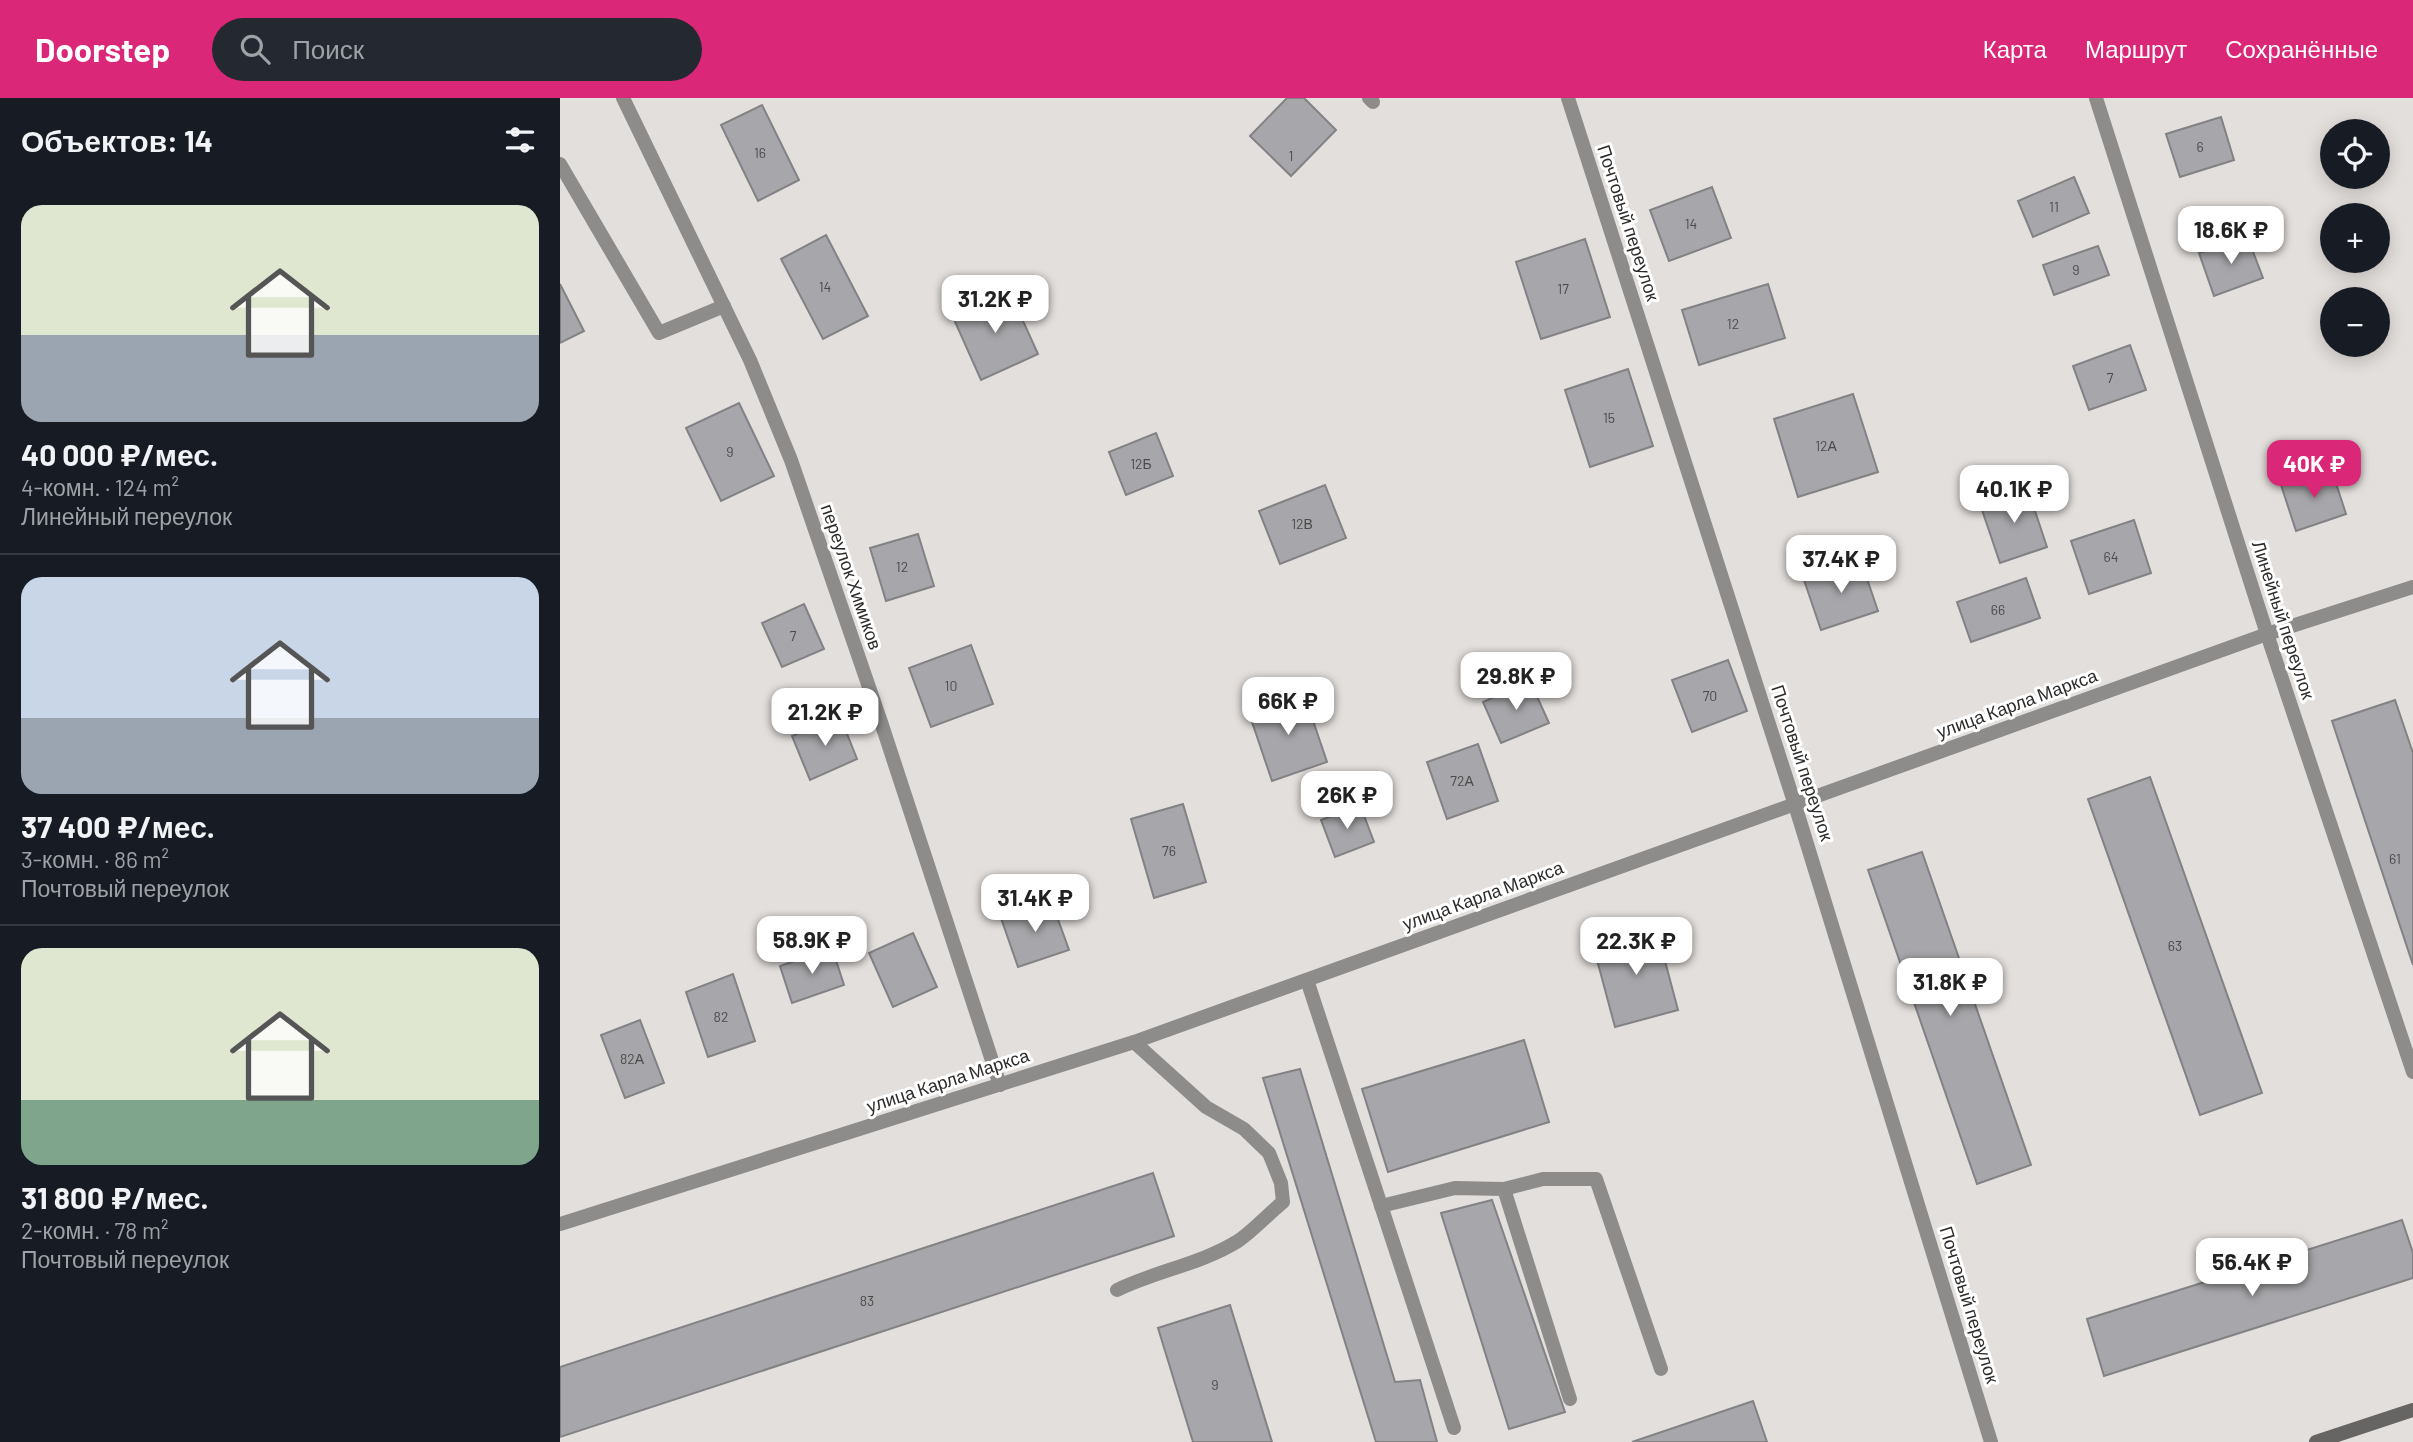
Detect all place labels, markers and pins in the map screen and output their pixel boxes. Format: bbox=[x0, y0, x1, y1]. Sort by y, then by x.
pin: 18.6K ₽ bbox=[2166, 206, 2296, 266]
pin: 31.2K ₽ bbox=[930, 275, 1060, 335]
pin: 40K ₽ bbox=[2265, 440, 2363, 500]
pin: 40.1K ₽ bbox=[1949, 466, 2079, 525]
pin: 37.4K ₽ bbox=[1776, 536, 1906, 595]
pin: 29.8K ₽ bbox=[1451, 652, 1581, 712]
pin: 66K ₽ bbox=[1239, 678, 1337, 737]
pin: 21.2K ₽ bbox=[760, 688, 890, 748]
pin: 26K ₽ bbox=[1298, 772, 1396, 831]
pin: 31.4K ₽ bbox=[970, 874, 1100, 934]
pin: 58.9K ₽ bbox=[747, 916, 877, 976]
pin: 22.3K ₽ bbox=[1571, 918, 1701, 977]
pin: 31.8K ₽ bbox=[1885, 958, 2015, 1018]
pin: 56.4K ₽ bbox=[2187, 1238, 2317, 1298]

